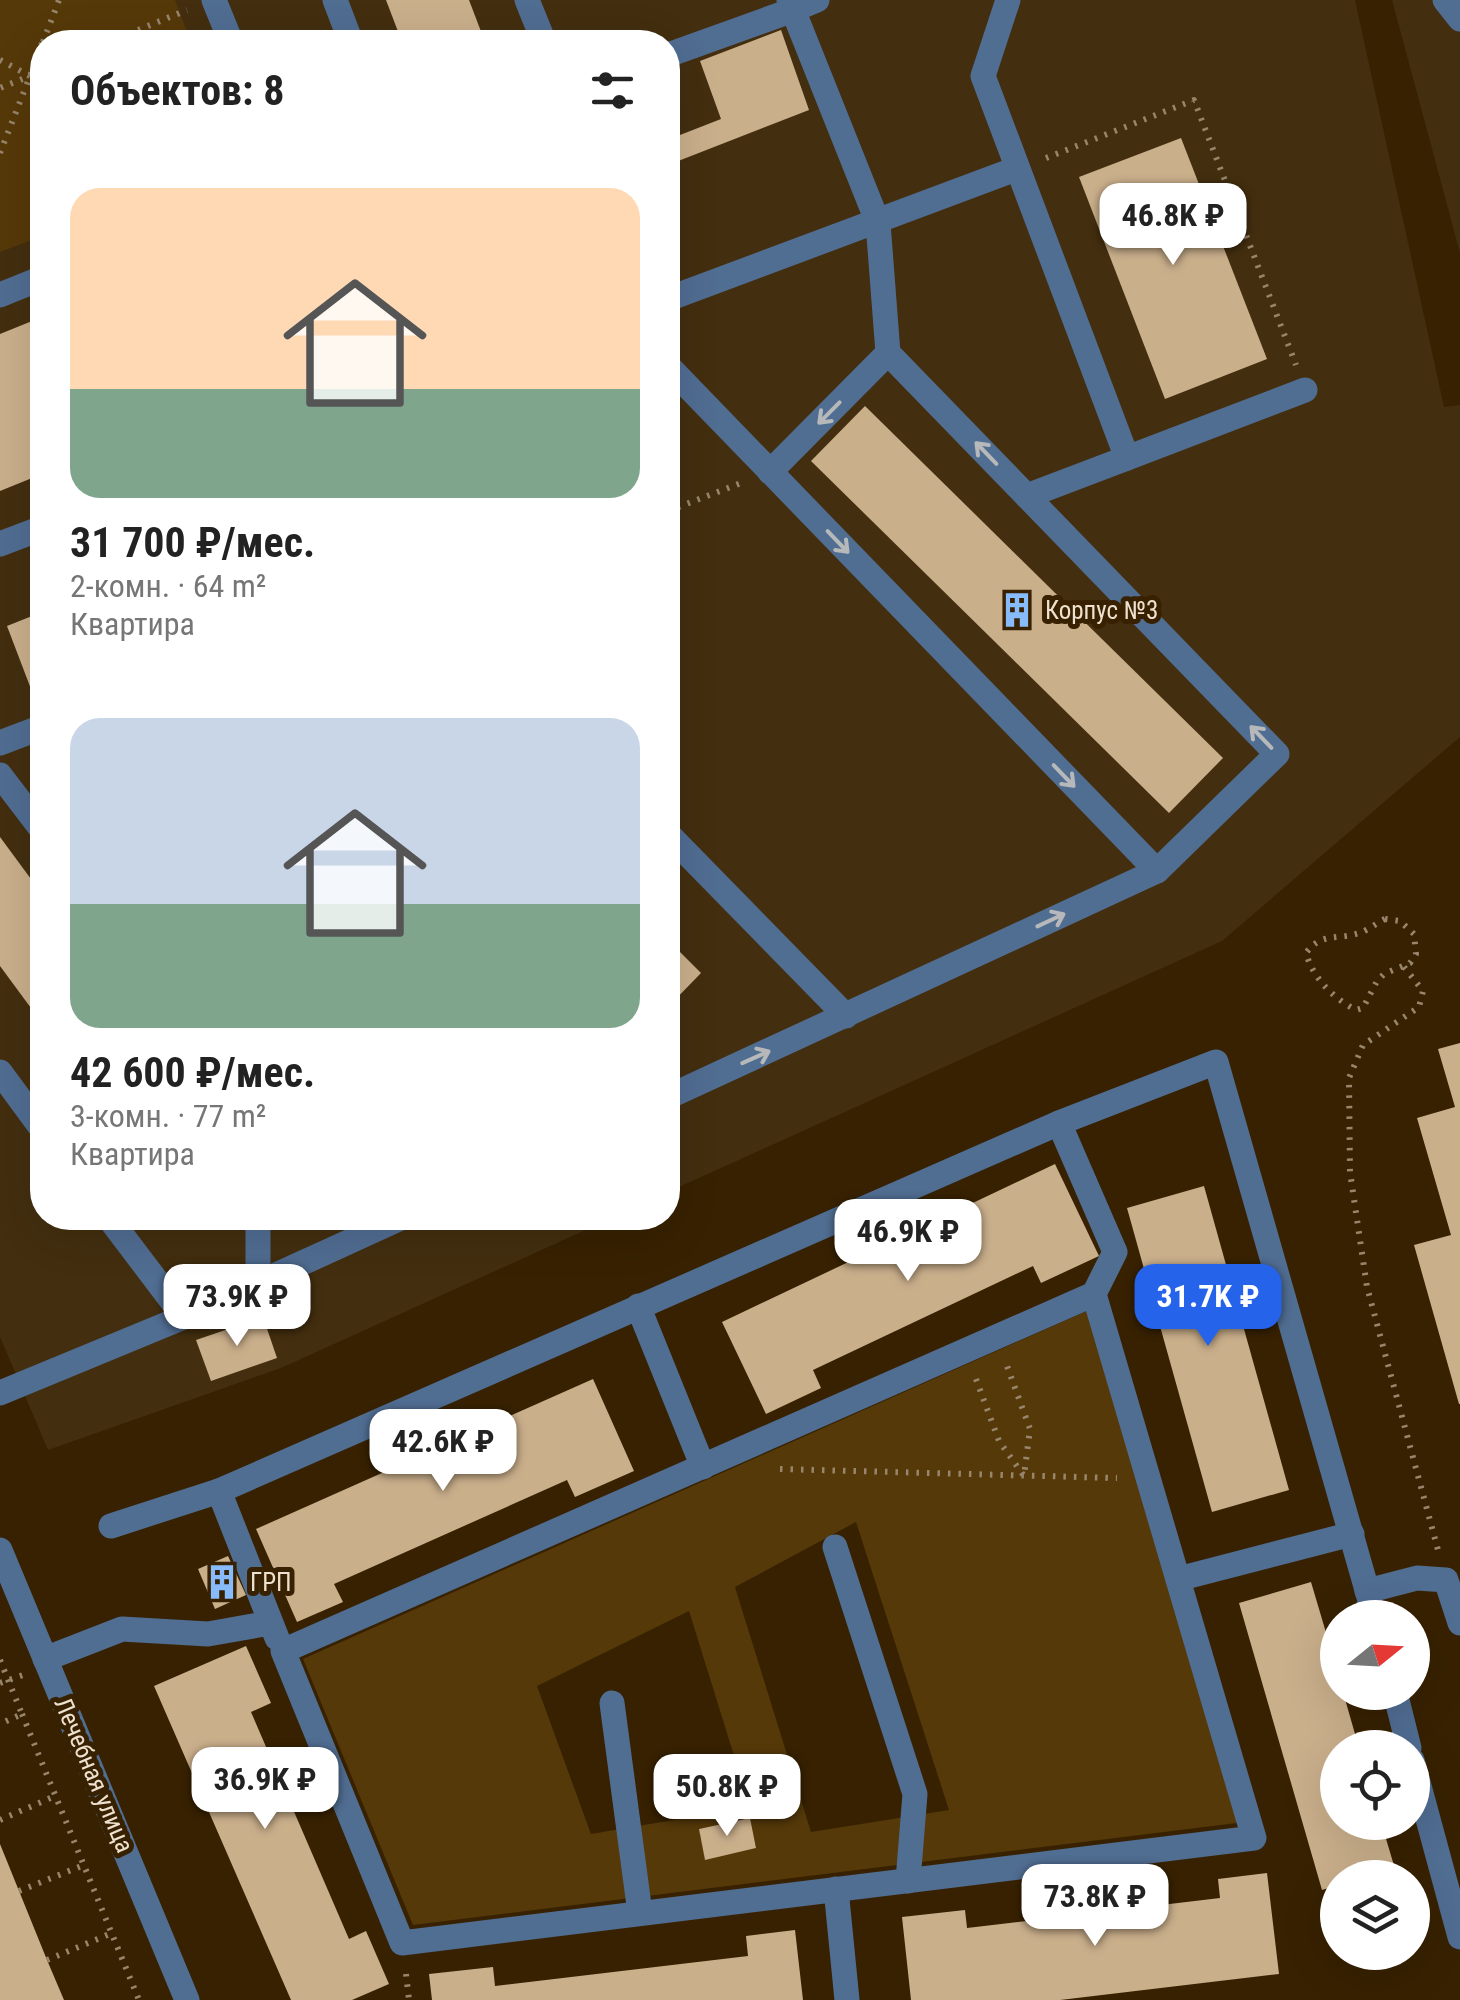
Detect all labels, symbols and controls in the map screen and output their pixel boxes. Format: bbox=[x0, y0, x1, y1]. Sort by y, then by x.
icon: filters bbox=[585, 63, 640, 118]
text: Объектов: 8 bbox=[70, 66, 284, 115]
pin: 46.8K ₽ bbox=[1081, 183, 1265, 268]
text: 46.8K ₽ bbox=[1122, 196, 1224, 234]
icon: home bbox=[265, 253, 445, 433]
one-way arrow bbox=[817, 400, 841, 424]
one-way arrow bbox=[974, 441, 998, 466]
text: 31 700 ₽/мес. bbox=[70, 518, 315, 567]
one-way arrow bbox=[826, 530, 850, 554]
text: 2-комн. · 64 m² bbox=[70, 567, 266, 605]
building icon: Корпус №3 bbox=[998, 591, 1036, 629]
place label: Корпус №3 bbox=[1045, 596, 1158, 625]
text: Квартира bbox=[70, 605, 195, 643]
one-way arrow bbox=[1249, 725, 1273, 749]
one-way arrow bbox=[1052, 763, 1076, 787]
icon: home bbox=[265, 783, 445, 963]
one-way arrow bbox=[1035, 910, 1065, 929]
one-way arrow bbox=[740, 1047, 771, 1065]
text: 42 600 ₽/мес. bbox=[70, 1048, 315, 1097]
text: 3-комн. · 77 m² bbox=[70, 1097, 266, 1135]
text: Квартира bbox=[70, 1135, 195, 1173]
pin: 46.9K ₽ bbox=[816, 1199, 1000, 1284]
text: 46.9K ₽ bbox=[857, 1212, 959, 1250]
pin: 73.9K ₽ bbox=[145, 1264, 329, 1349]
pin: 31.7K ₽ bbox=[1116, 1264, 1300, 1349]
text: 73.9K ₽ bbox=[186, 1277, 288, 1315]
text: 31.7K ₽ bbox=[1157, 1277, 1259, 1315]
pin: 42.6K ₽ bbox=[351, 1409, 535, 1494]
text: 42.6K ₽ bbox=[392, 1422, 494, 1460]
building icon: ГРП bbox=[203, 1563, 241, 1601]
place label: ГРП bbox=[250, 1568, 292, 1597]
north arrow bbox=[1320, 1600, 1430, 1710]
map controls bbox=[1320, 1600, 1430, 1970]
street label: Лечебная улица bbox=[48, 1693, 140, 1857]
button: locate bbox=[1320, 1730, 1430, 1840]
pin: 36.9K ₽ bbox=[173, 1747, 357, 1832]
pin: 50.8K ₽ bbox=[635, 1754, 819, 1839]
text: 36.9K ₽ bbox=[214, 1760, 316, 1798]
text: 50.8K ₽ bbox=[676, 1767, 778, 1805]
button: layers bbox=[1320, 1860, 1430, 1970]
pin: 73.8K ₽ bbox=[1003, 1864, 1187, 1949]
text: 73.8K ₽ bbox=[1044, 1877, 1146, 1915]

